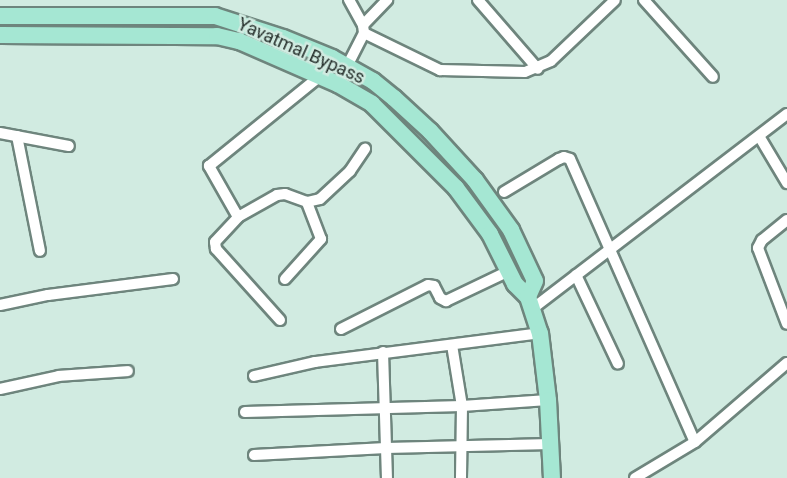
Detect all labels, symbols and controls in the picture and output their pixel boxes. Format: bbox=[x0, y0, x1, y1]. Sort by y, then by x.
street label: Yavatmal Bypass bbox=[234, 13, 368, 89]

